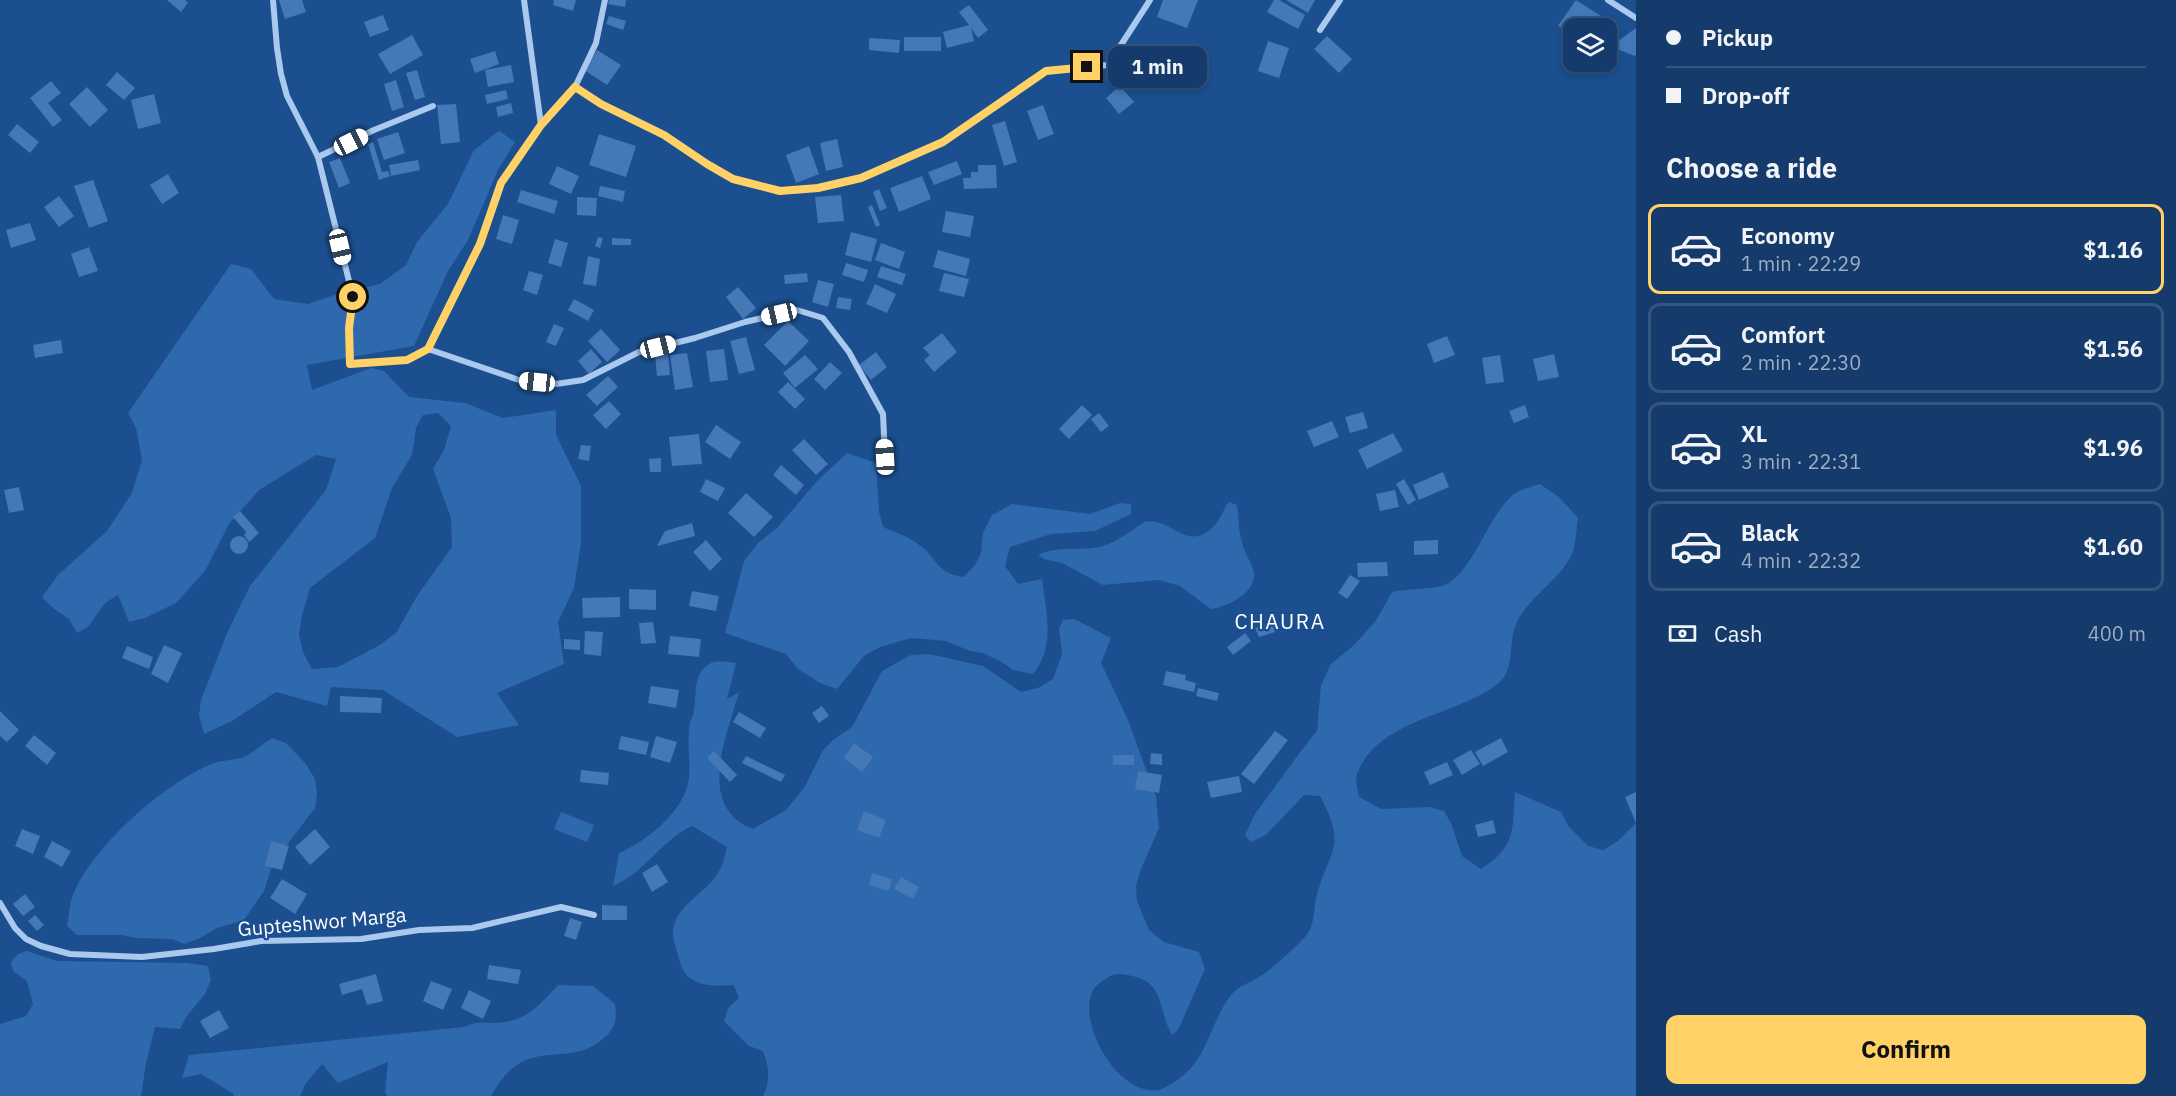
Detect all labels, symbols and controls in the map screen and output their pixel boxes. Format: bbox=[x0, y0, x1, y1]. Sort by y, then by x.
map controls bbox=[1563, 18, 1617, 72]
button: layers bbox=[1563, 18, 1617, 72]
text: Pickup bbox=[1702, 23, 1773, 52]
callout: 1 min bbox=[1108, 46, 1207, 88]
route end bbox=[1073, 53, 1100, 80]
text: 1 min bbox=[1131, 53, 1184, 80]
text: Drop-off bbox=[1702, 81, 1789, 110]
car bbox=[331, 126, 371, 158]
text: Choose a ride bbox=[1666, 150, 1837, 185]
text: Economy bbox=[1741, 221, 1835, 250]
icon: car bbox=[1669, 222, 1723, 276]
car bbox=[327, 227, 353, 267]
text: $1.16 bbox=[2083, 235, 2143, 264]
text: 1 min · 22:29 bbox=[1741, 250, 1861, 277]
route start bbox=[339, 283, 366, 310]
car bbox=[759, 301, 799, 327]
text: Comfort bbox=[1741, 320, 1825, 349]
icon: car bbox=[1669, 321, 1723, 375]
car bbox=[638, 334, 678, 360]
text: $1.56 bbox=[2083, 334, 2143, 363]
text: 2 min · 22:30 bbox=[1741, 349, 1861, 376]
car bbox=[518, 371, 556, 393]
text: XL bbox=[1741, 419, 1767, 448]
icon: car bbox=[1669, 420, 1723, 474]
text: $1.96 bbox=[2083, 433, 2143, 462]
car bbox=[875, 439, 895, 475]
text: 3 min · 22:31 bbox=[1741, 448, 1861, 475]
text: Black bbox=[1741, 518, 1799, 547]
icon: car bbox=[1669, 519, 1723, 573]
text: $1.60 bbox=[2083, 532, 2143, 561]
text: 4 min · 22:32 bbox=[1741, 547, 1861, 574]
district label: CHAURA bbox=[1234, 607, 1326, 635]
icon: cash bbox=[1666, 617, 1699, 650]
text: Cash bbox=[1714, 619, 1763, 648]
text: 400 m bbox=[2088, 620, 2146, 647]
street label: Gupteshwor Marga bbox=[237, 901, 408, 942]
button: Confirm bbox=[1666, 1015, 2146, 1084]

